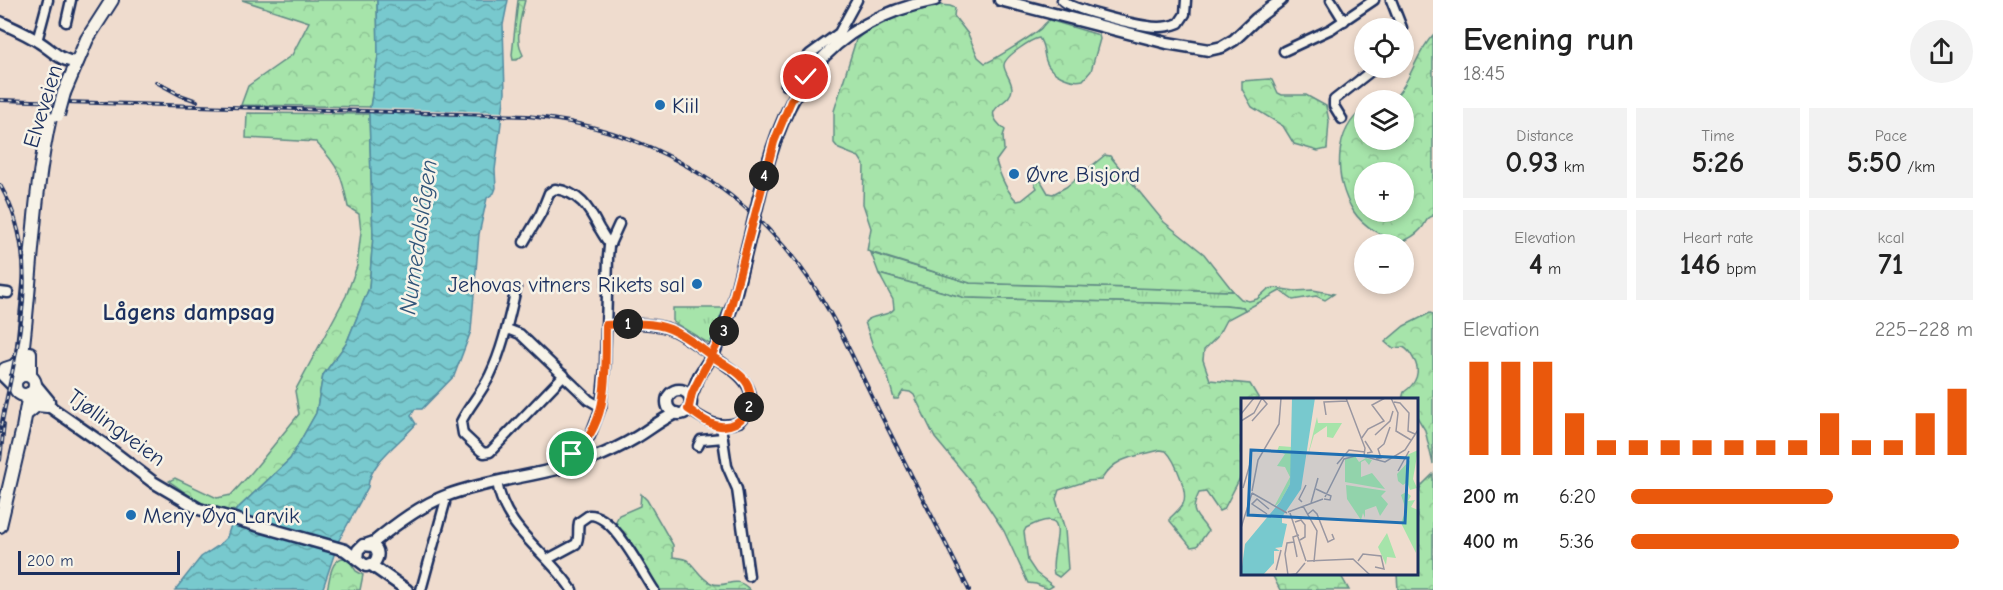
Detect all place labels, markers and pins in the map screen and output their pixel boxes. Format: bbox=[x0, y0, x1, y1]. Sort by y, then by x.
pin bbox=[780, 51, 831, 102]
place label: Kiil bbox=[672, 93, 699, 119]
marker: Kiil bbox=[653, 98, 667, 112]
pin: 4 bbox=[749, 161, 779, 191]
place label: Øvre Bisjord bbox=[1026, 162, 1140, 188]
marker: Øvre Bisjord bbox=[1007, 167, 1021, 181]
place label: Jehovas vitners Rikets sal bbox=[448, 272, 685, 298]
marker: Jehovas vitners Rikets sal bbox=[690, 277, 704, 291]
pin: 1 bbox=[613, 309, 643, 339]
pin: 3 bbox=[709, 316, 739, 346]
pin: 2 bbox=[734, 392, 764, 422]
pin bbox=[546, 428, 597, 479]
place label: Meny Øya Larvik bbox=[143, 503, 300, 529]
marker: Meny Øya Larvik bbox=[124, 508, 138, 522]

